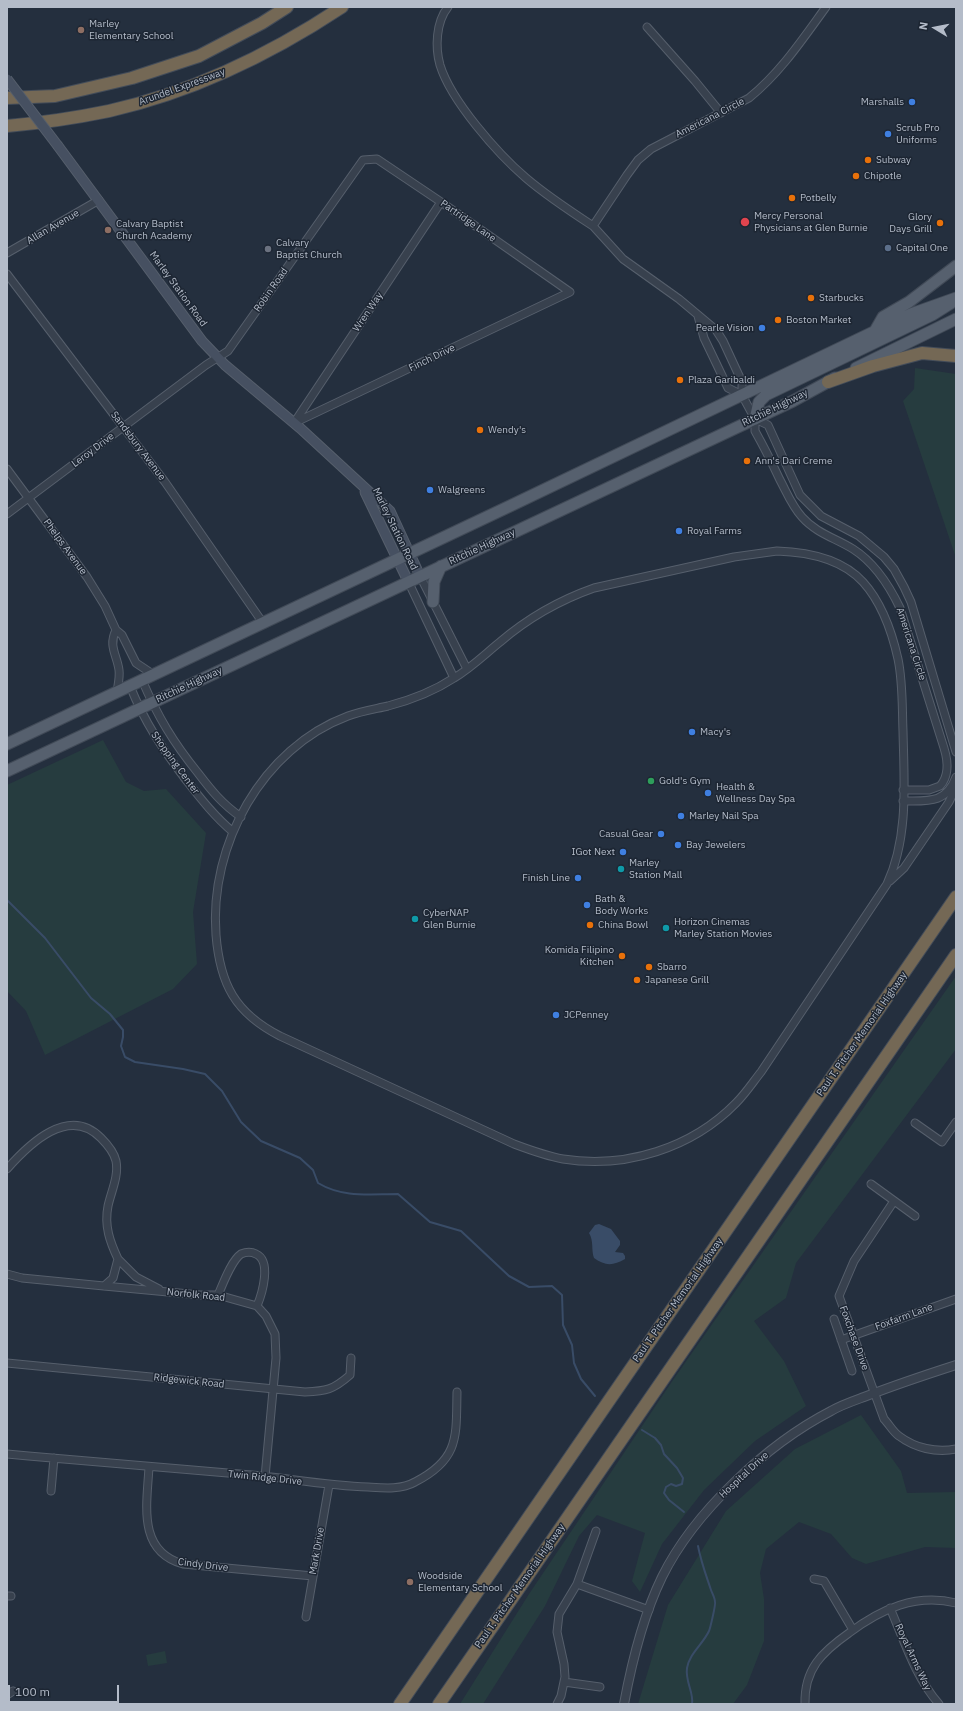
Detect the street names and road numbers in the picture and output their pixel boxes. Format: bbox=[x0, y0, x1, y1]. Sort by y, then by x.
street label: Arundel Expressway bbox=[137, 66, 227, 108]
street label: Americana Circle bbox=[673, 95, 747, 141]
street label: Partridge Lane bbox=[438, 197, 498, 245]
street label: Allan Avenue bbox=[25, 207, 81, 247]
street label: Marley Station Road bbox=[147, 249, 209, 329]
street label: Robin Road bbox=[251, 266, 291, 314]
street label: Wren Way bbox=[350, 290, 386, 334]
street label: Finch Drive bbox=[407, 342, 457, 374]
street label: Ritchie Highway bbox=[740, 387, 810, 429]
street label: Sandsbury Avenue bbox=[108, 409, 168, 483]
street label: Leroy Drive bbox=[69, 430, 117, 470]
street label: Marley Station Road bbox=[370, 486, 420, 572]
street label: Phelps Avenue bbox=[41, 517, 89, 577]
street label: Ritchie Highway bbox=[447, 526, 517, 568]
street label: Americana Circle bbox=[894, 606, 928, 682]
street label: Ritchie Highway bbox=[154, 664, 224, 706]
street label: Shopping Center bbox=[148, 729, 202, 797]
street label: Paul T. Pitcher Memorial Highway bbox=[814, 969, 910, 1099]
street label: Paul T. Pitcher Memorial Highway bbox=[630, 1235, 726, 1365]
street label: Norfolk Road bbox=[166, 1286, 226, 1304]
street label: Foxfarm Lane bbox=[873, 1301, 935, 1333]
street label: Foxchase Drive bbox=[837, 1304, 871, 1372]
street label: Ridgewick Road bbox=[153, 1371, 225, 1391]
street label: Hospital Drive bbox=[717, 1449, 771, 1501]
street label: Twin Ridge Drive bbox=[227, 1468, 303, 1488]
street label: Paul T. Pitcher Memorial Highway bbox=[472, 1521, 568, 1651]
street label: Mark Drive bbox=[307, 1526, 327, 1576]
street label: Cindy Drive bbox=[177, 1556, 229, 1574]
street label: Royal Arms Way bbox=[892, 1622, 934, 1692]

